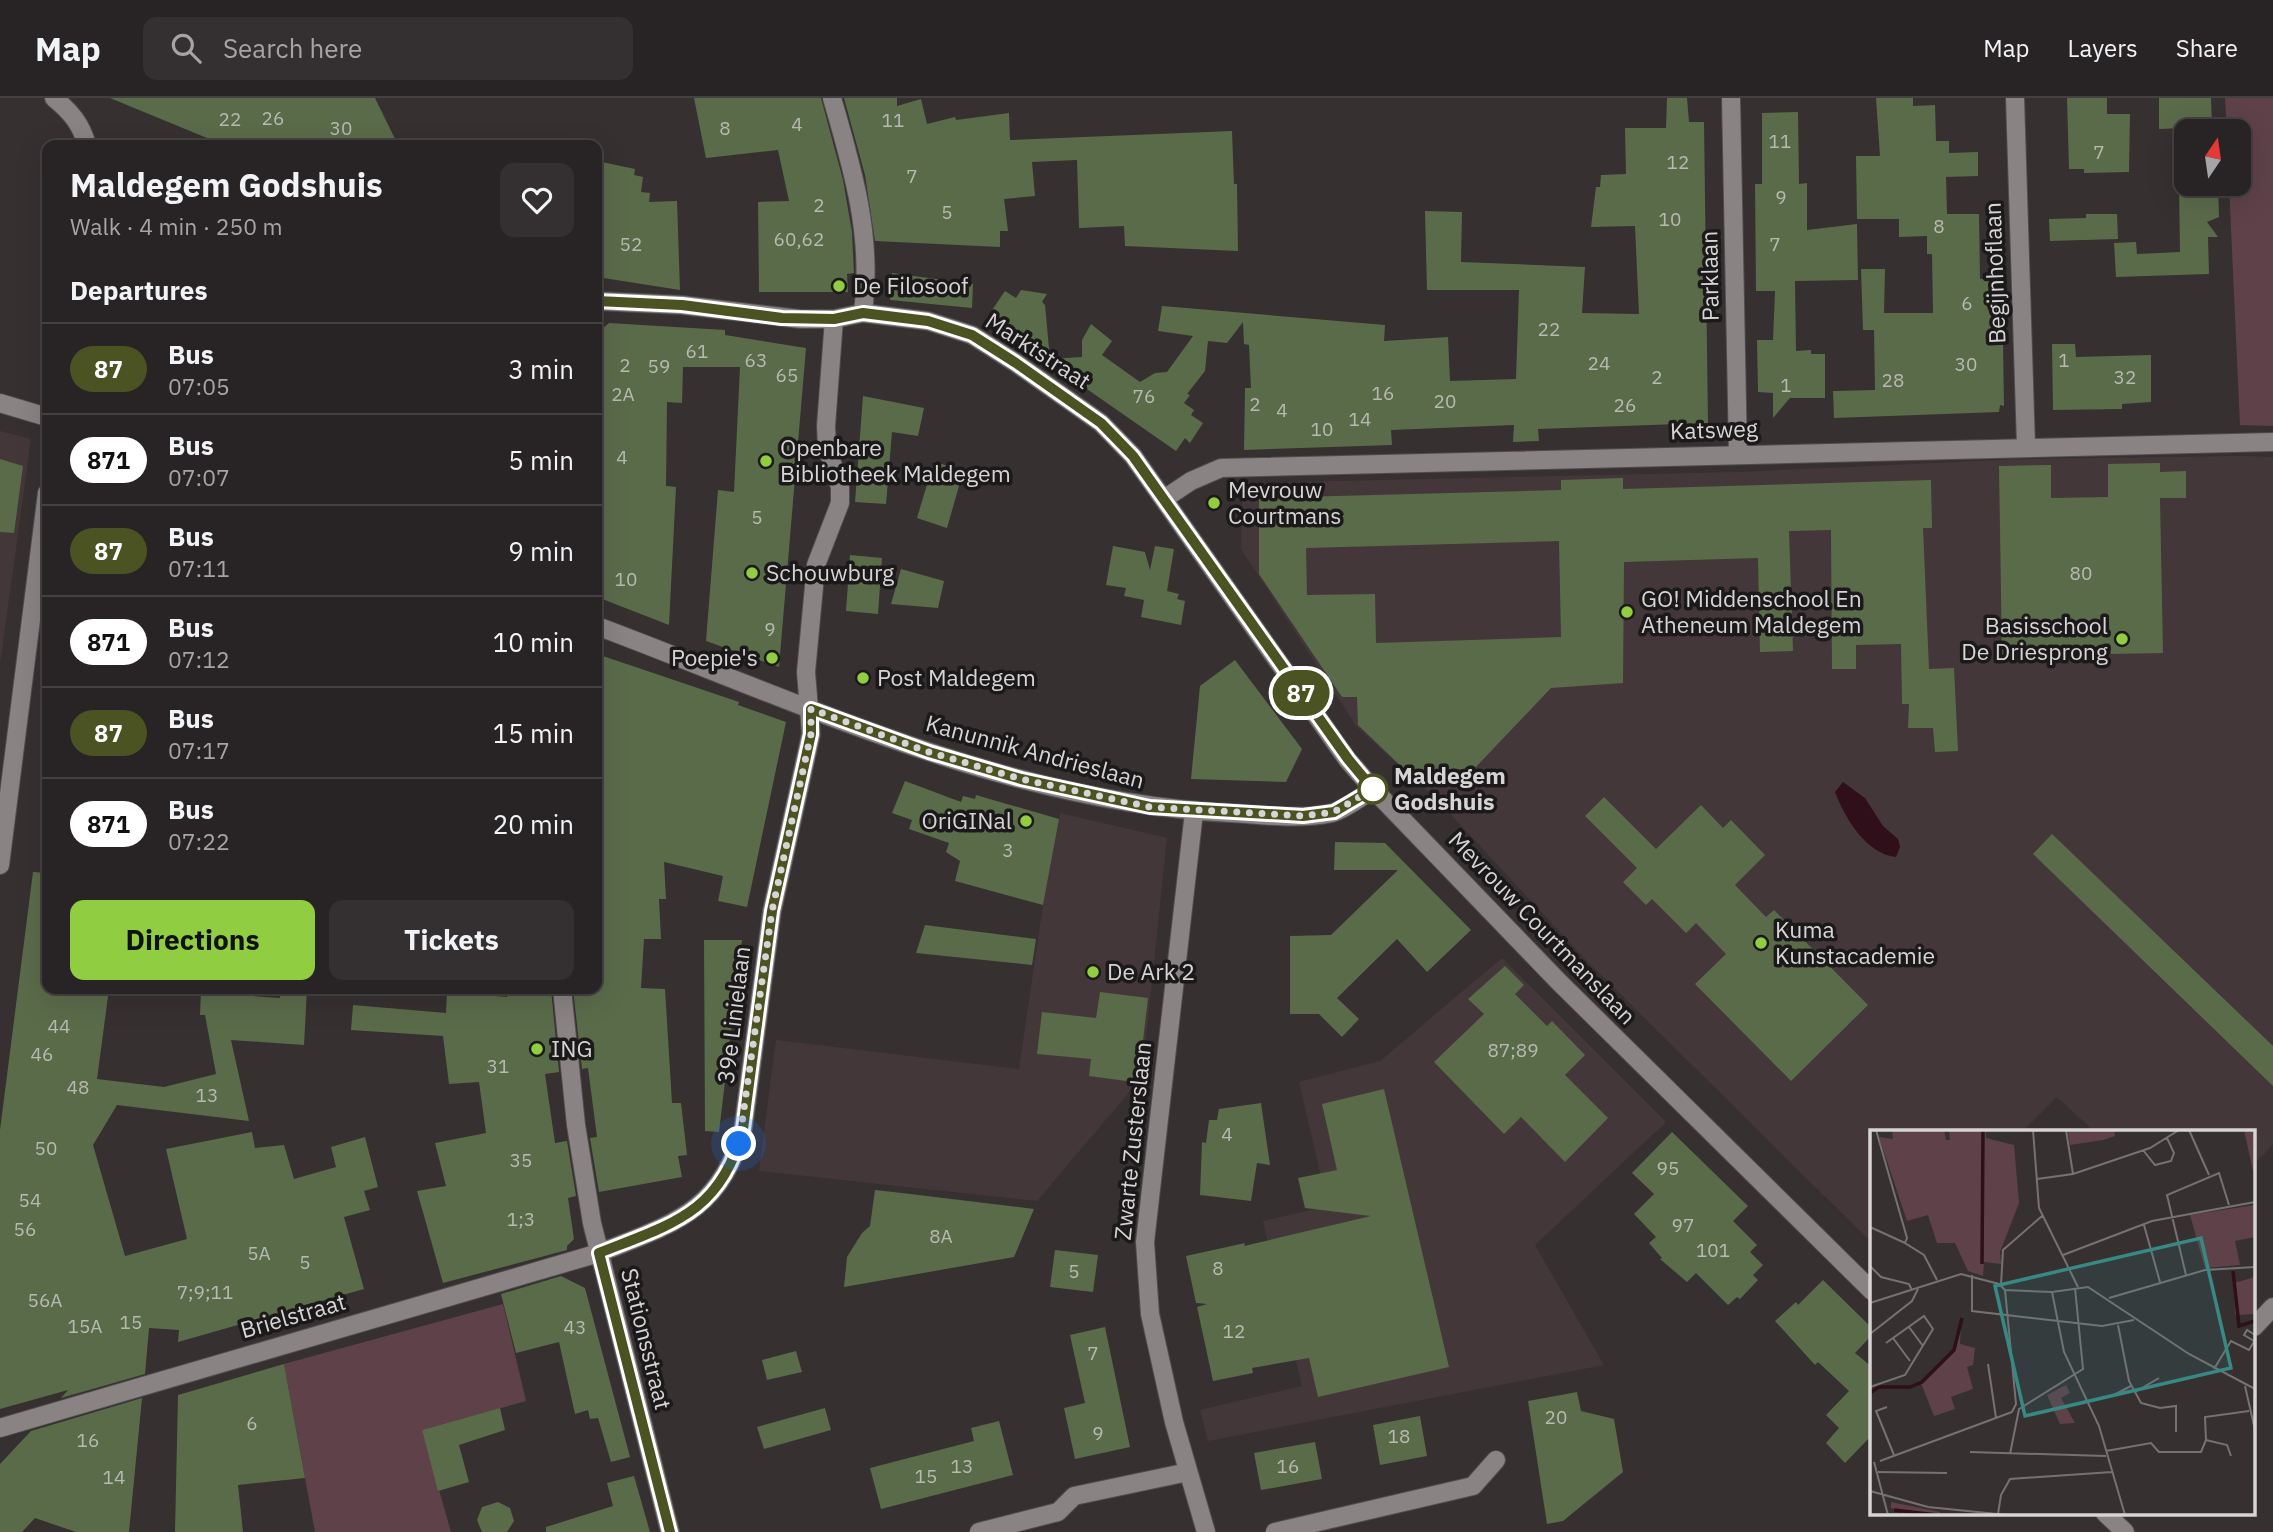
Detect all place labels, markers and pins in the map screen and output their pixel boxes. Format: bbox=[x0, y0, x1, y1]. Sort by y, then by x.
place label: De Filosoof bbox=[853, 270, 969, 300]
marker: De Filosoof bbox=[831, 278, 847, 294]
place label: Openbare Bibliotheek Maldegem bbox=[780, 432, 1011, 488]
marker: Openbare Bibliotheek Maldegem bbox=[758, 453, 774, 469]
place label: Mevrouw Courtmans bbox=[1228, 474, 1341, 530]
marker: Mevrouw Courtmans bbox=[1206, 495, 1222, 511]
place label: Schouwburg bbox=[766, 557, 894, 587]
marker: Schouwburg bbox=[744, 565, 760, 581]
place label: GO! Middenschool En Atheneum Maldegem bbox=[1641, 583, 1862, 639]
marker: GO! Middenschool En Atheneum Maldegem bbox=[1619, 604, 1635, 620]
place label: Basisschool De Driesprong bbox=[1961, 610, 2108, 666]
marker: Basisschool De Driesprong bbox=[2114, 631, 2130, 647]
place label: Poepie's bbox=[671, 642, 758, 672]
marker: Poepie's bbox=[764, 650, 780, 666]
place label: Post Maldegem bbox=[877, 662, 1036, 692]
marker: Post Maldegem bbox=[855, 670, 871, 686]
place label: Maldegem Godshuis bbox=[1394, 760, 1506, 816]
marker: Maldegem Godshuis bbox=[1358, 774, 1388, 804]
place label: OriGINal bbox=[922, 805, 1012, 835]
marker: OriGINal bbox=[1018, 813, 1034, 829]
place label: Kuma Kunstacademie bbox=[1775, 914, 1935, 970]
marker: Kuma Kunstacademie bbox=[1753, 935, 1769, 951]
place label: De Ark 2 bbox=[1107, 956, 1195, 986]
marker: De Ark 2 bbox=[1085, 964, 1101, 980]
place label: ING bbox=[551, 1033, 592, 1063]
marker: ING bbox=[529, 1041, 545, 1057]

